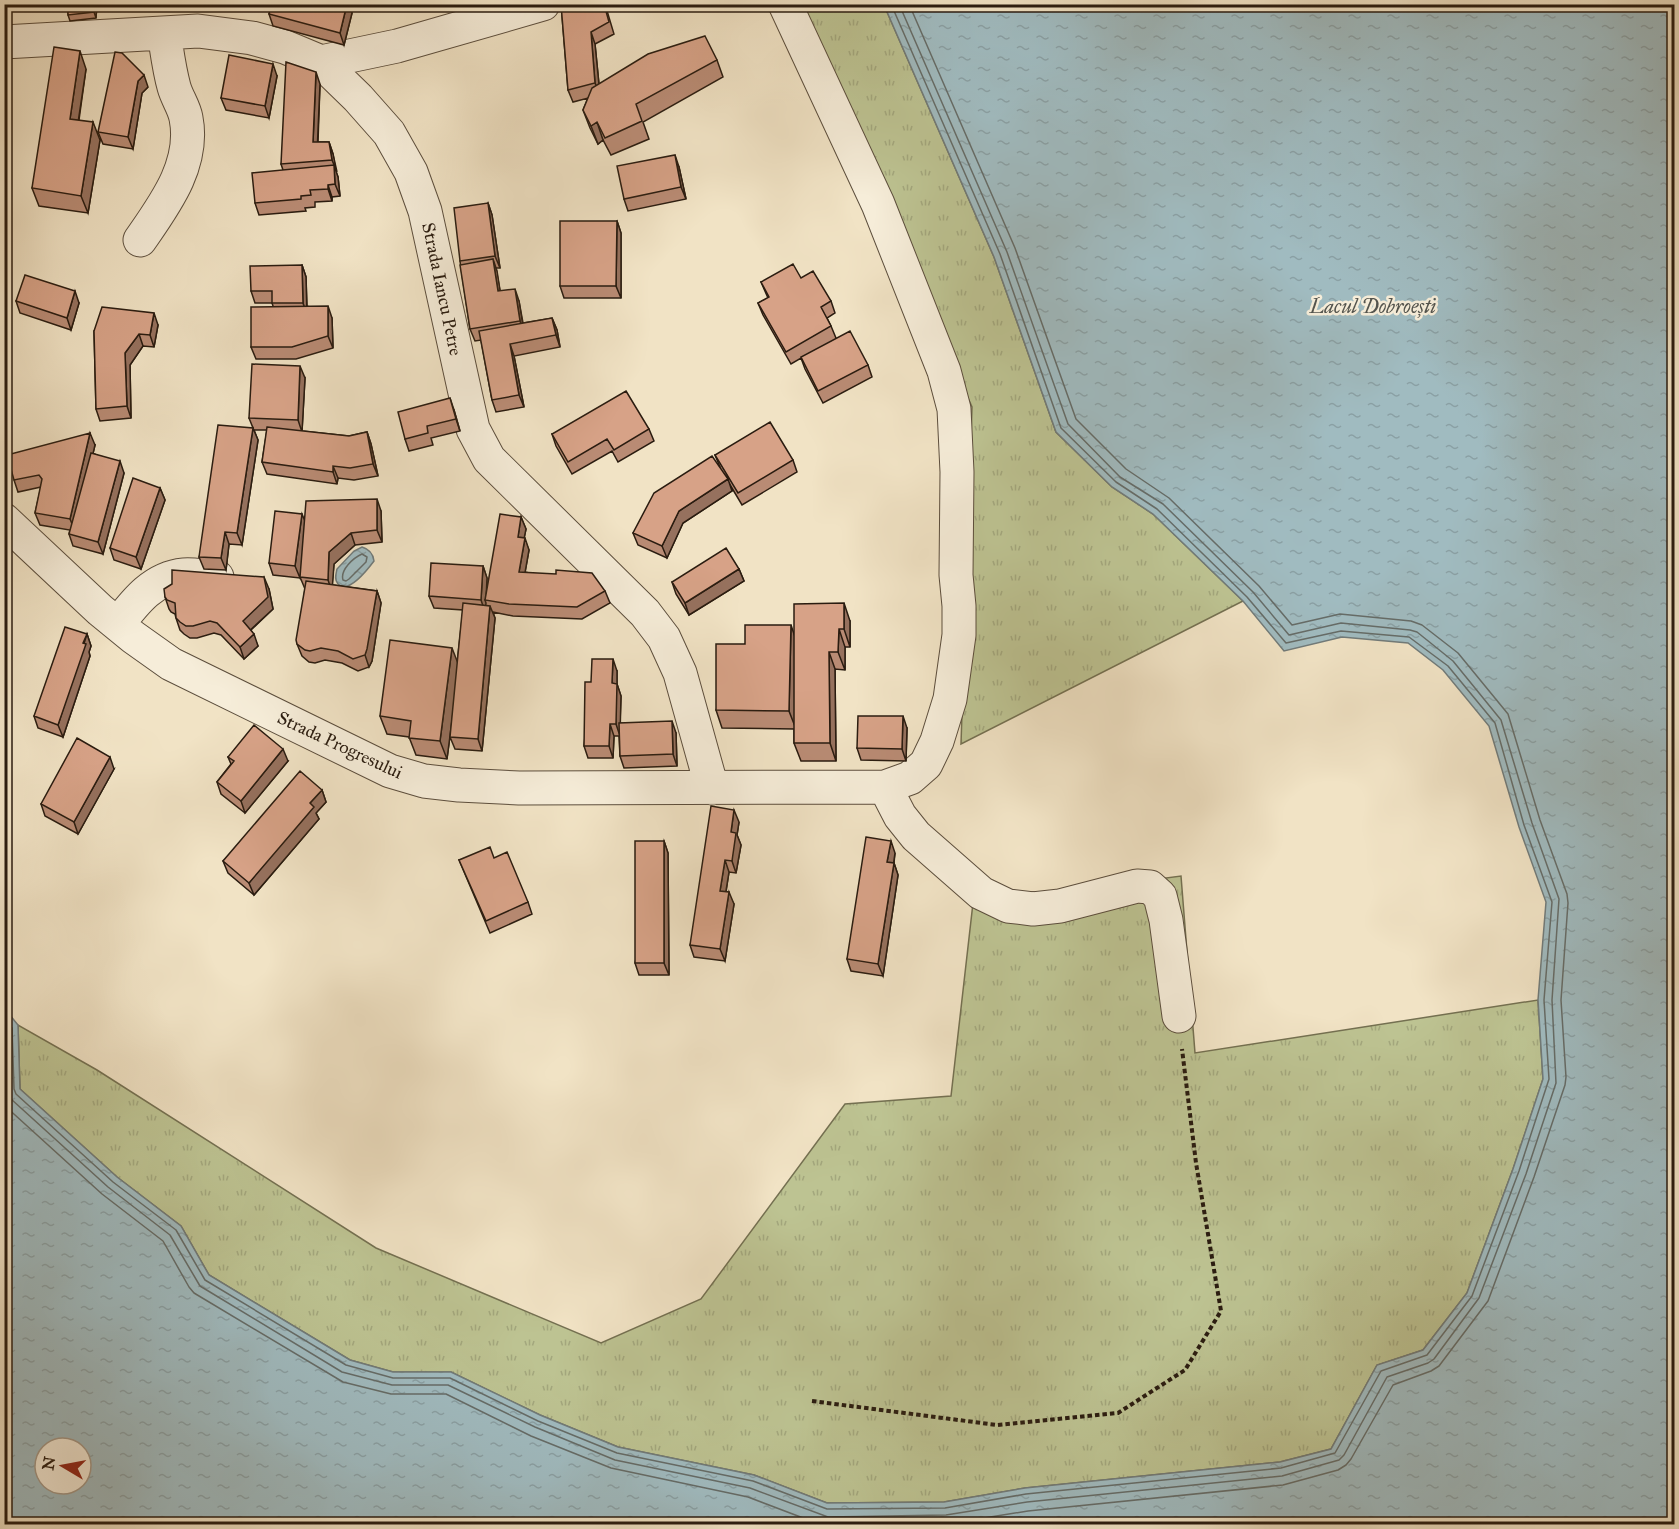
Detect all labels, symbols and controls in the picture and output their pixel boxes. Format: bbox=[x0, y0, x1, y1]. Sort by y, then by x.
street label: Strada Iancu Petre bbox=[417, 220, 467, 358]
water label: Lacul Dobroești bbox=[1309, 294, 1436, 318]
street label: Strada Progresului bbox=[273, 706, 406, 785]
north arrow bbox=[33, 1436, 93, 1496]
text: N bbox=[38, 1455, 59, 1472]

